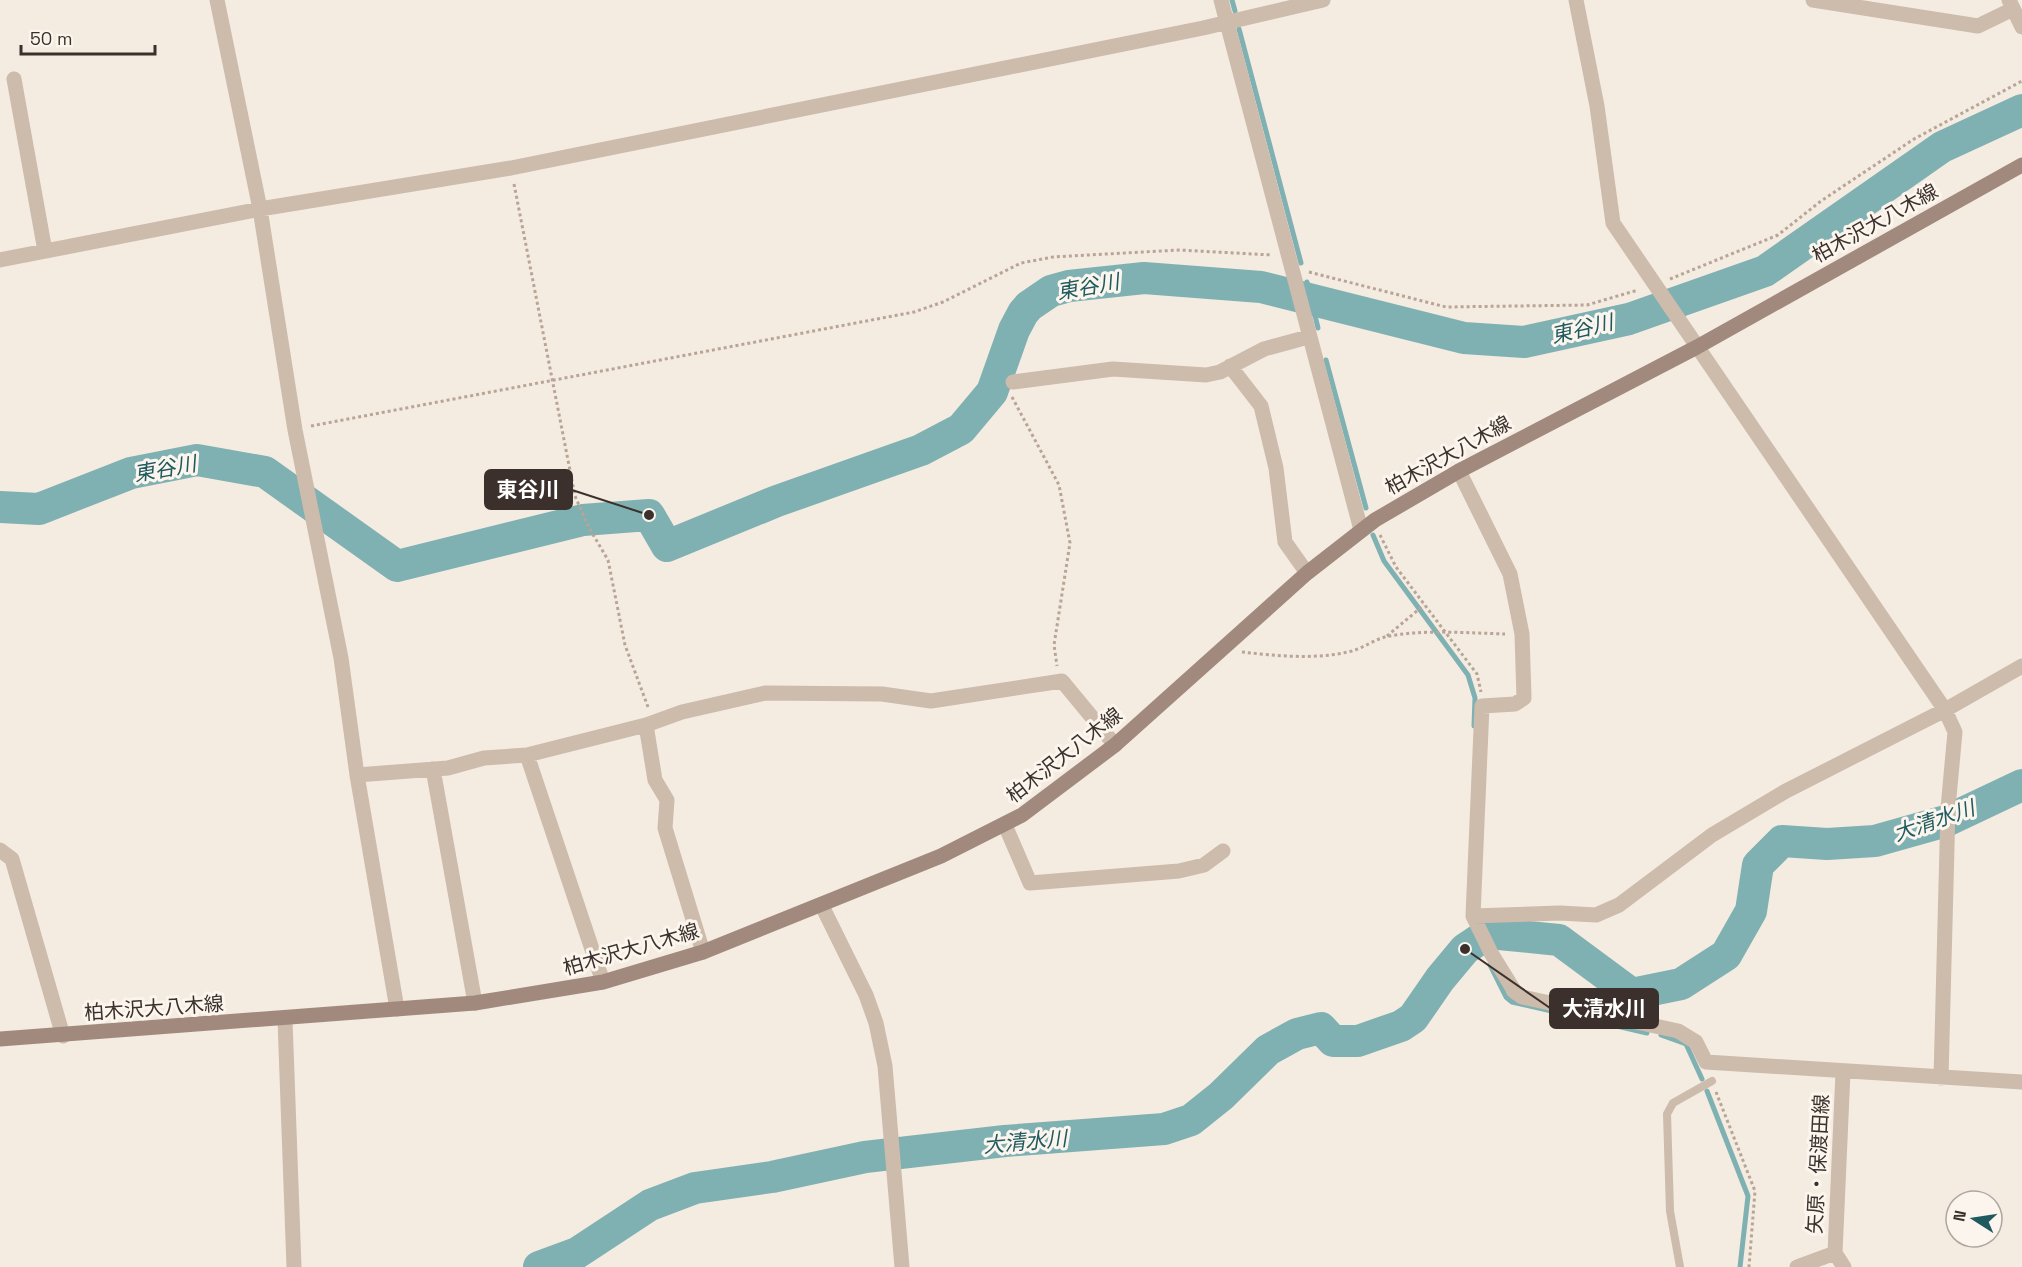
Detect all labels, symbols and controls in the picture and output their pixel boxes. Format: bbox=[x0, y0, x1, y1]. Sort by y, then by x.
scale bar bbox=[21, 18, 154, 56]
text: 50 m bbox=[30, 27, 72, 50]
street label: 柏木沢大八木線 bbox=[1807, 178, 1943, 268]
water label: 東谷川 bbox=[1055, 267, 1123, 305]
water label: 東谷川 bbox=[1548, 308, 1618, 349]
street label: 柏木沢大八木線 bbox=[1380, 410, 1516, 500]
water label: 東谷川 bbox=[132, 449, 200, 487]
callout: 東谷川 bbox=[485, 470, 572, 509]
text: 東谷川 bbox=[497, 476, 560, 503]
street label: 柏木沢大八木線 bbox=[1001, 702, 1127, 808]
water label: 大清水川 bbox=[1890, 793, 1980, 847]
street label: 柏木沢大八木線 bbox=[560, 917, 702, 981]
callout: 大清水川 bbox=[1550, 989, 1658, 1028]
street label: 柏木沢大八木線 bbox=[83, 990, 225, 1026]
text: 大清水川 bbox=[1562, 995, 1646, 1022]
street label: 矢原・保渡田線 bbox=[1801, 1093, 1835, 1235]
water label: 大清水川 bbox=[982, 1124, 1070, 1159]
north arrow bbox=[1944, 1189, 2004, 1249]
text: N bbox=[1948, 1209, 1971, 1223]

